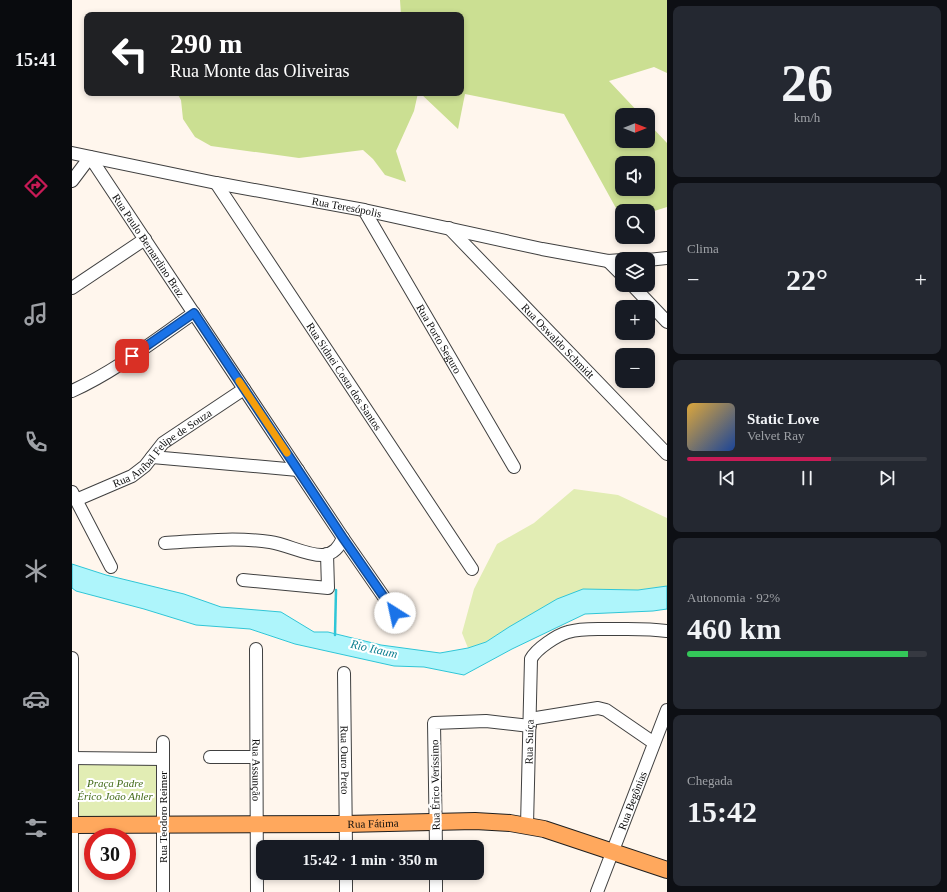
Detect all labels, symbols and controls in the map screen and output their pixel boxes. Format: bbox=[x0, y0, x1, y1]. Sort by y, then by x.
icon: left bbox=[104, 28, 156, 80]
text: 290 m bbox=[170, 28, 242, 59]
text: 15:41 bbox=[15, 50, 57, 70]
text: 26 bbox=[781, 55, 833, 112]
text: Rua Monte das Oliveiras bbox=[170, 61, 349, 81]
north arrow bbox=[615, 108, 655, 148]
map controls bbox=[615, 108, 655, 388]
text: km/h bbox=[794, 110, 820, 125]
button: sound bbox=[615, 156, 655, 196]
icon: directions bbox=[22, 172, 50, 200]
street label: Rua Paulo Bernardino Braz bbox=[110, 191, 187, 299]
street label: Rua Teresópolis bbox=[311, 195, 383, 220]
button: search bbox=[615, 204, 655, 244]
text: Clima bbox=[687, 241, 719, 256]
button: layers bbox=[615, 252, 655, 292]
text: 22° bbox=[786, 263, 828, 296]
text: − bbox=[687, 267, 699, 292]
text: + bbox=[915, 267, 927, 292]
icon: music bbox=[22, 300, 50, 328]
button: + bbox=[615, 300, 655, 340]
street label: Rua Oswaldo Schmidt bbox=[519, 301, 597, 381]
street label: Rua Porto Seguro bbox=[414, 302, 464, 376]
street label: Rua Sidnei Costa dos Santos bbox=[304, 320, 384, 432]
pin bbox=[115, 339, 149, 373]
icon: arrive bbox=[121, 345, 143, 367]
button: − bbox=[615, 348, 655, 388]
street label: Rua Aníbal Felipe de Souza bbox=[111, 406, 214, 490]
text: Static Love bbox=[747, 411, 819, 427]
icon: phone bbox=[22, 428, 50, 456]
text: Velvet Ray bbox=[747, 428, 804, 443]
icon: previous bbox=[716, 467, 738, 489]
icon: pause bbox=[796, 467, 818, 489]
icon: next bbox=[876, 467, 898, 489]
icon: climate bbox=[22, 557, 50, 585]
text: Autonomia · 92% bbox=[687, 590, 780, 605]
position arrow bbox=[374, 592, 416, 634]
text: 460 km bbox=[687, 612, 781, 645]
water label: Rio Itaum bbox=[348, 637, 399, 661]
icon: car bbox=[22, 685, 50, 713]
street label: Rua Suíça bbox=[522, 719, 536, 765]
street label: Rua Ouro Preto bbox=[339, 725, 351, 795]
street label: Rua Assunção bbox=[250, 739, 263, 802]
street label: Rua Érico Veríssimo bbox=[428, 739, 442, 831]
street label: Rua Begônias bbox=[616, 770, 649, 831]
street label: Rua Teodoro Reimer bbox=[157, 771, 169, 863]
text: Chegada bbox=[687, 773, 732, 788]
park label: Praça Padre Érico João Ahler bbox=[76, 777, 153, 802]
text: 15:42 bbox=[687, 795, 757, 828]
icon: filters bbox=[22, 814, 50, 842]
street label: Rua Fátima bbox=[347, 817, 399, 830]
speed limit sign: 30 bbox=[84, 828, 136, 880]
text: 15:42 · 1 min · 350 m bbox=[303, 852, 438, 868]

